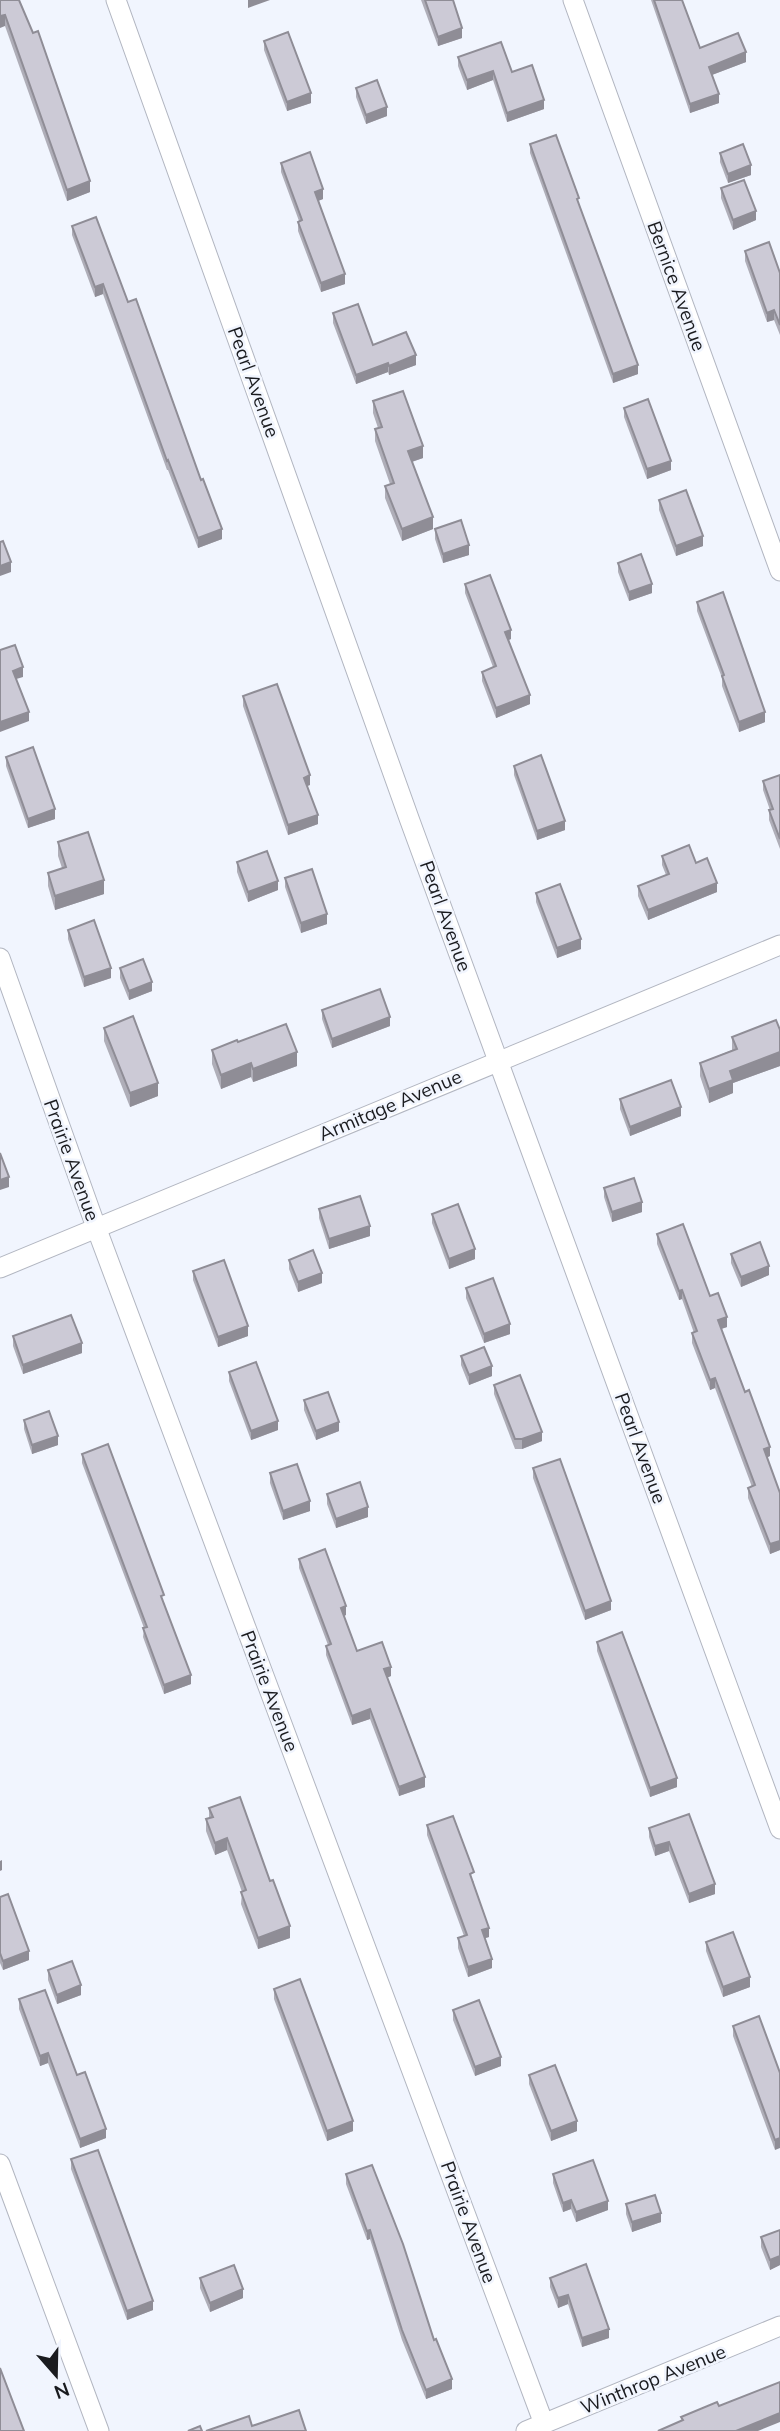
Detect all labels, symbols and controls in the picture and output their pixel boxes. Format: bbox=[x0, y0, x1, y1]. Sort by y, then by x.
street label: Bernice Avenue bbox=[642, 218, 712, 354]
street label: Pearl Avenue bbox=[223, 323, 285, 441]
street label: Pearl Avenue bbox=[415, 857, 477, 975]
street label: Armitage Avenue bbox=[315, 1064, 465, 1146]
street label: Prairie Avenue bbox=[39, 1096, 105, 1224]
street label: Pearl Avenue bbox=[610, 1389, 672, 1507]
street label: Prairie Avenue bbox=[236, 1627, 304, 1755]
street label: Prairie Avenue bbox=[436, 2158, 502, 2286]
street label: Winthrop Avenue bbox=[577, 2339, 729, 2419]
north arrow bbox=[21, 2340, 91, 2410]
text: N bbox=[51, 2377, 73, 2405]

